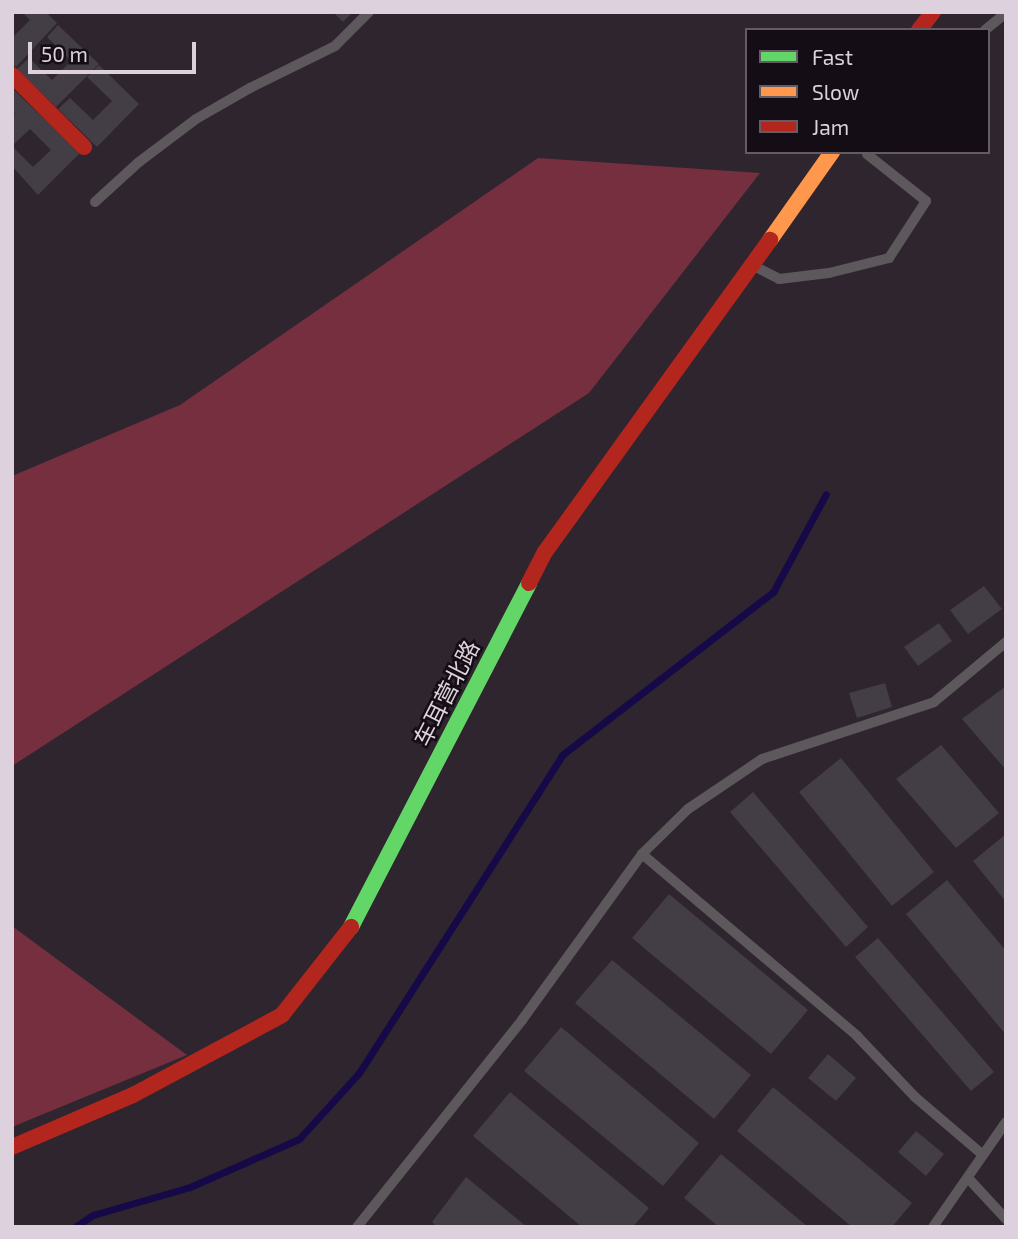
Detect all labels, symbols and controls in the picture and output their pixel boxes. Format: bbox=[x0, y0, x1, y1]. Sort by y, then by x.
scale bar bbox=[32, 28, 200, 72]
legend bbox=[745, 28, 990, 154]
text: 50 m bbox=[41, 41, 88, 66]
text: Fast bbox=[812, 44, 853, 69]
text: Slow bbox=[812, 79, 859, 104]
text: Jam bbox=[812, 114, 849, 139]
street label: 车耳营北路 bbox=[408, 636, 484, 750]

